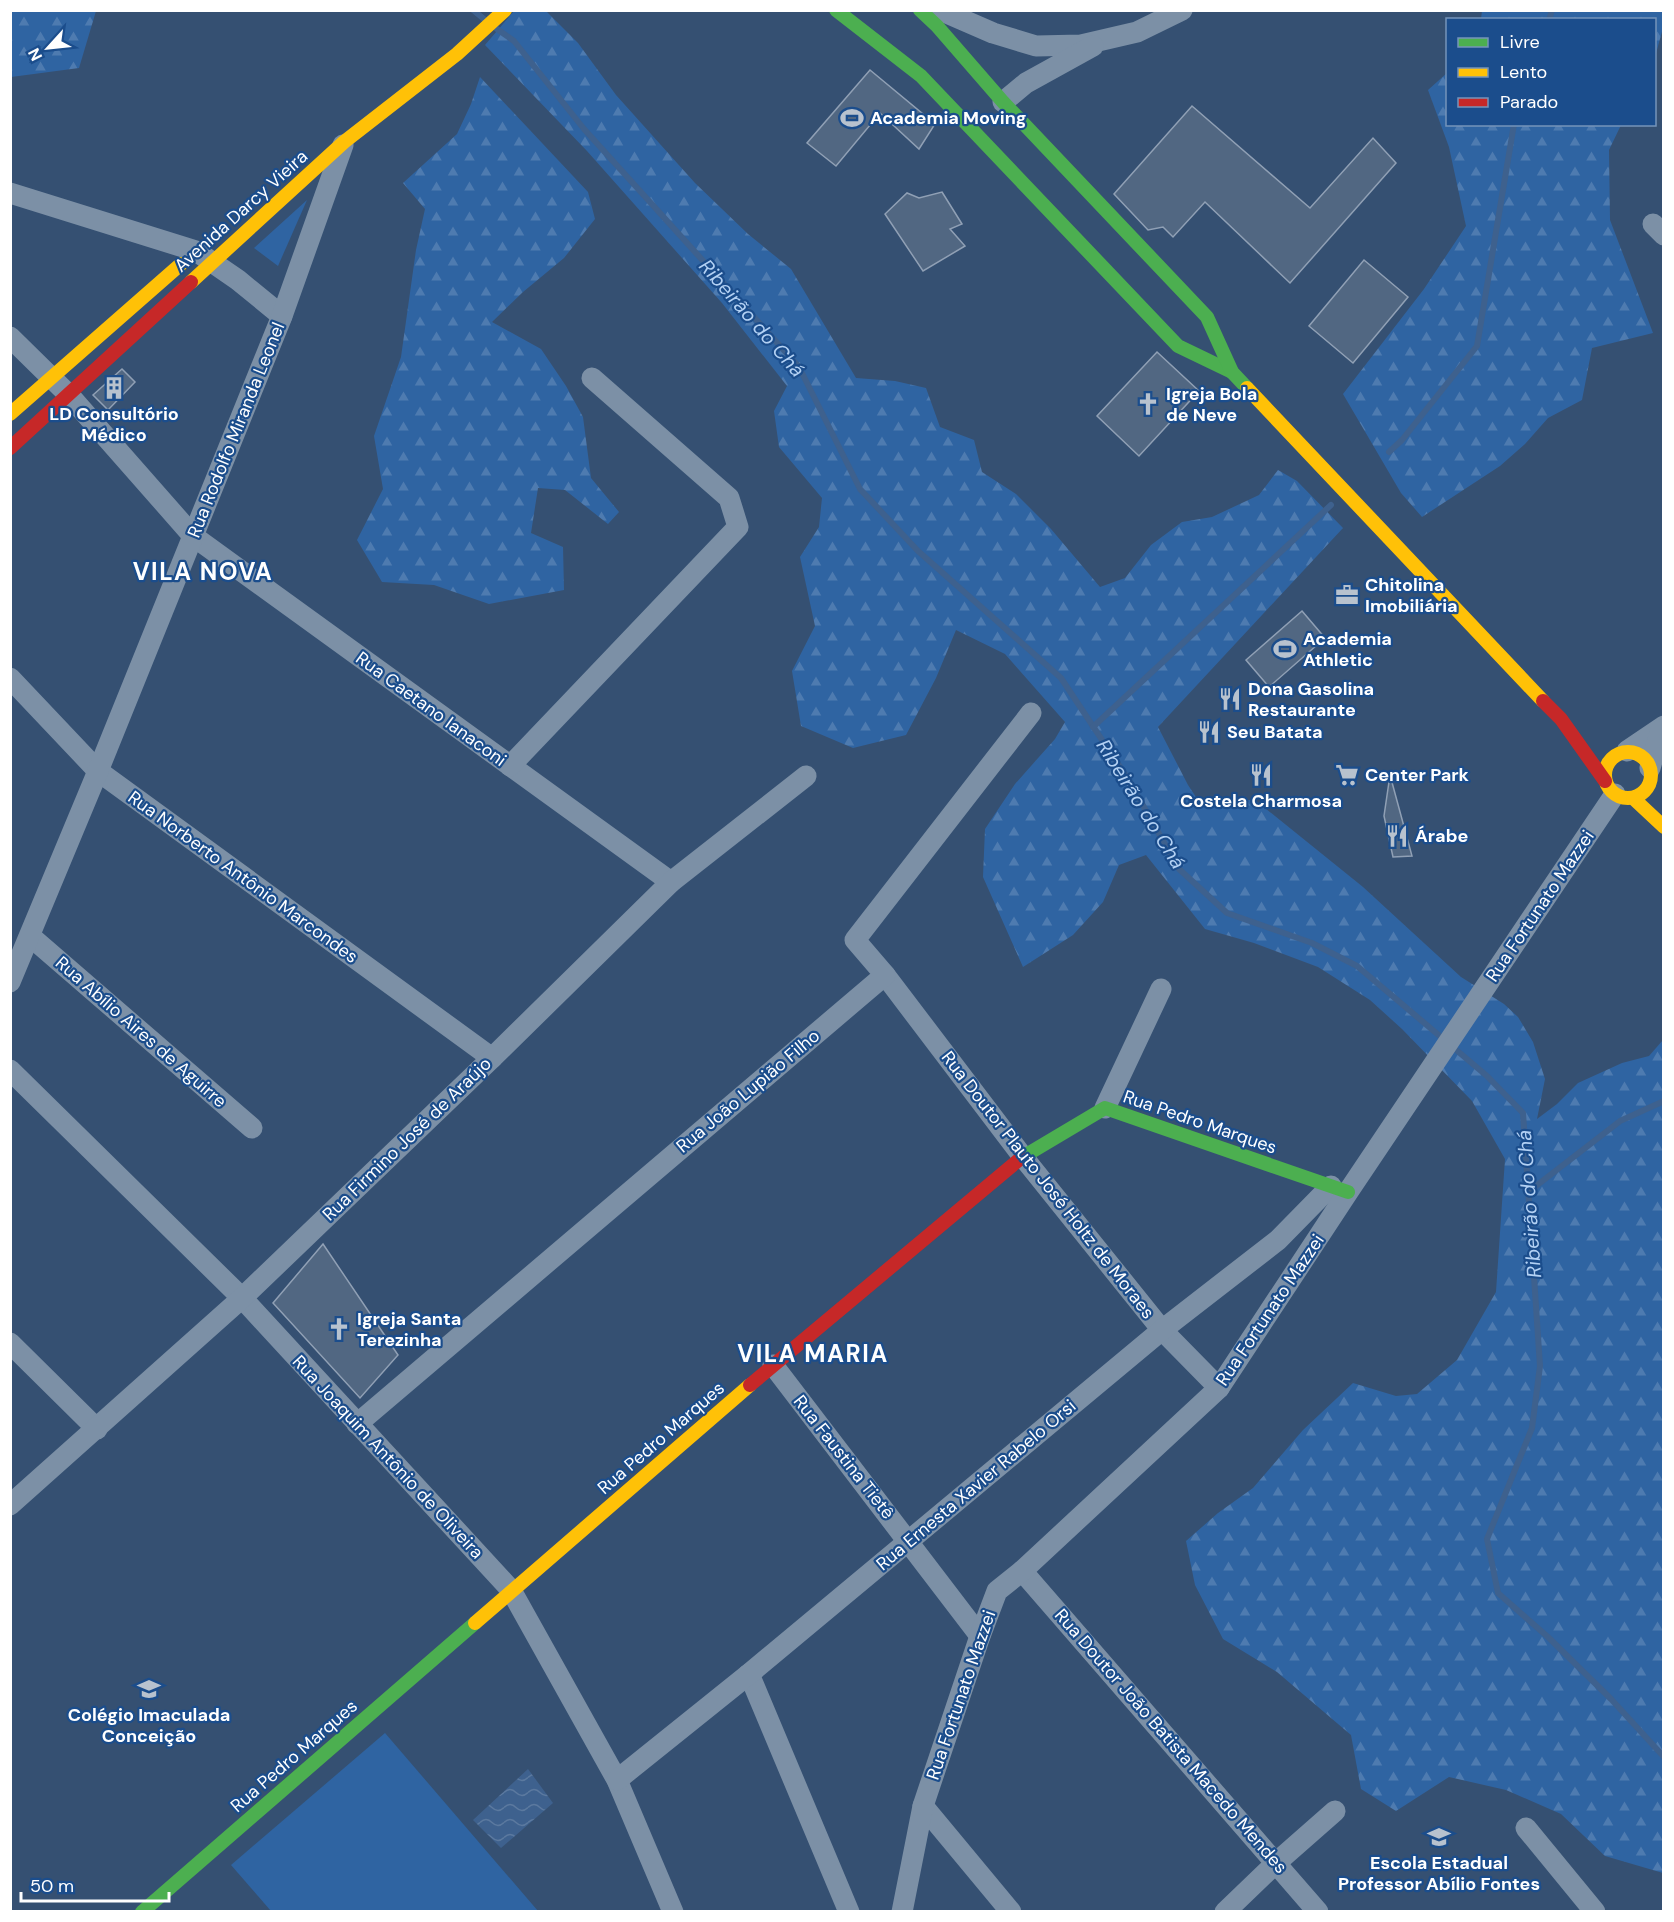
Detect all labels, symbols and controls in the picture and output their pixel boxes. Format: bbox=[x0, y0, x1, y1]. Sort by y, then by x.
north arrow bbox=[18, 18, 78, 78]
legend bbox=[1446, 18, 1656, 126]
text: Livre bbox=[1500, 30, 1540, 54]
text: N bbox=[23, 45, 47, 65]
text: Lento bbox=[1500, 60, 1547, 84]
text: Parado bbox=[1500, 90, 1558, 114]
sports icon: Academia Moving bbox=[839, 105, 865, 131]
place label: Academia Moving bbox=[870, 106, 1027, 130]
street label: Avenida Darcy Vieira bbox=[169, 145, 313, 277]
water label: Ribeirão do Chá bbox=[694, 253, 810, 383]
street label: Rua Rodolfo Miranda Leonel bbox=[182, 319, 290, 541]
building icon: LD Consultório Médico bbox=[101, 375, 127, 401]
place label: Igreja Bola de Neve bbox=[1166, 382, 1257, 427]
church icon: Igreja Bola de Neve bbox=[1135, 391, 1161, 417]
place label: LD Consultório Médico bbox=[49, 402, 179, 447]
district label: VILA NOVA bbox=[133, 556, 273, 587]
place label: Chitolina Imobiliária bbox=[1365, 573, 1458, 618]
office icon: Chitolina Imobiliária bbox=[1334, 582, 1360, 608]
place label: Academia Athletic bbox=[1303, 627, 1392, 672]
sports icon: Academia Athletic bbox=[1272, 636, 1298, 662]
street label: Rua Caetano Ianaconi bbox=[351, 646, 511, 772]
place label: Dona Gasolina Restaurante bbox=[1248, 677, 1374, 722]
restaurant icon: Dona Gasolina Restaurante bbox=[1217, 686, 1243, 712]
restaurant icon: Seu Batata bbox=[1196, 719, 1222, 745]
place label: Seu Batata bbox=[1227, 720, 1323, 744]
water label: Ribeirão do Chá bbox=[1091, 734, 1191, 874]
restaurant icon: Costela Charmosa bbox=[1248, 762, 1274, 788]
supermarket icon: Center Park bbox=[1334, 762, 1360, 788]
place label: Center Park bbox=[1365, 763, 1470, 787]
street label: Rua Norberto Antônio Marcondes bbox=[123, 785, 363, 969]
place label: Costela Charmosa bbox=[1180, 789, 1342, 813]
restaurant icon: Árabe bbox=[1384, 823, 1410, 849]
place label: Árabe bbox=[1415, 824, 1468, 848]
street label: Rua Fortunato Mazzei bbox=[1480, 826, 1600, 986]
street label: Rua Abílio Aires de Aguirre bbox=[50, 951, 232, 1113]
street label: Rua João Lupião Filho bbox=[671, 1024, 825, 1158]
street label: Rua Doutor Plauto José Holtz de Moraes bbox=[936, 1046, 1160, 1324]
street label: Rua Firmino José de Araújo bbox=[317, 1052, 497, 1226]
street label: Rua Pedro Marques bbox=[1120, 1084, 1280, 1160]
water label: Ribeirão do Chá bbox=[1511, 1129, 1547, 1279]
street label: Rua Fortunato Mazzei bbox=[1210, 1230, 1330, 1390]
place label: Igreja Santa Terezinha bbox=[357, 1307, 461, 1352]
church icon: Igreja Santa Terezinha bbox=[326, 1316, 352, 1342]
district label: VILA MARIA bbox=[737, 1338, 889, 1369]
street label: Rua Joaquim Antônio de Oliveira bbox=[287, 1350, 489, 1564]
street label: Rua Pedro Marques bbox=[592, 1376, 730, 1500]
street label: Rua Faustina Tietê bbox=[788, 1390, 900, 1524]
street label: Rua Ernesta Xavier Rabelo Orsi bbox=[871, 1394, 1081, 1576]
street label: Rua Doutor João Batista Macedo Mendes bbox=[1049, 1604, 1293, 1878]
street label: Rua Fortunato Mazzei bbox=[921, 1607, 1001, 1783]
school or university icon: Colégio Imaculada Conceição bbox=[136, 1676, 162, 1702]
street label: Rua Pedro Marques bbox=[225, 1694, 363, 1818]
place label: Colégio Imaculada Conceição bbox=[68, 1703, 230, 1748]
school or university icon: Escola Estadual Professor Abílio Fontes bbox=[1426, 1824, 1452, 1850]
place label: Escola Estadual Professor Abílio Fontes bbox=[1338, 1851, 1540, 1896]
scale bar bbox=[21, 1865, 170, 1903]
text: 50 m bbox=[30, 1874, 74, 1898]

